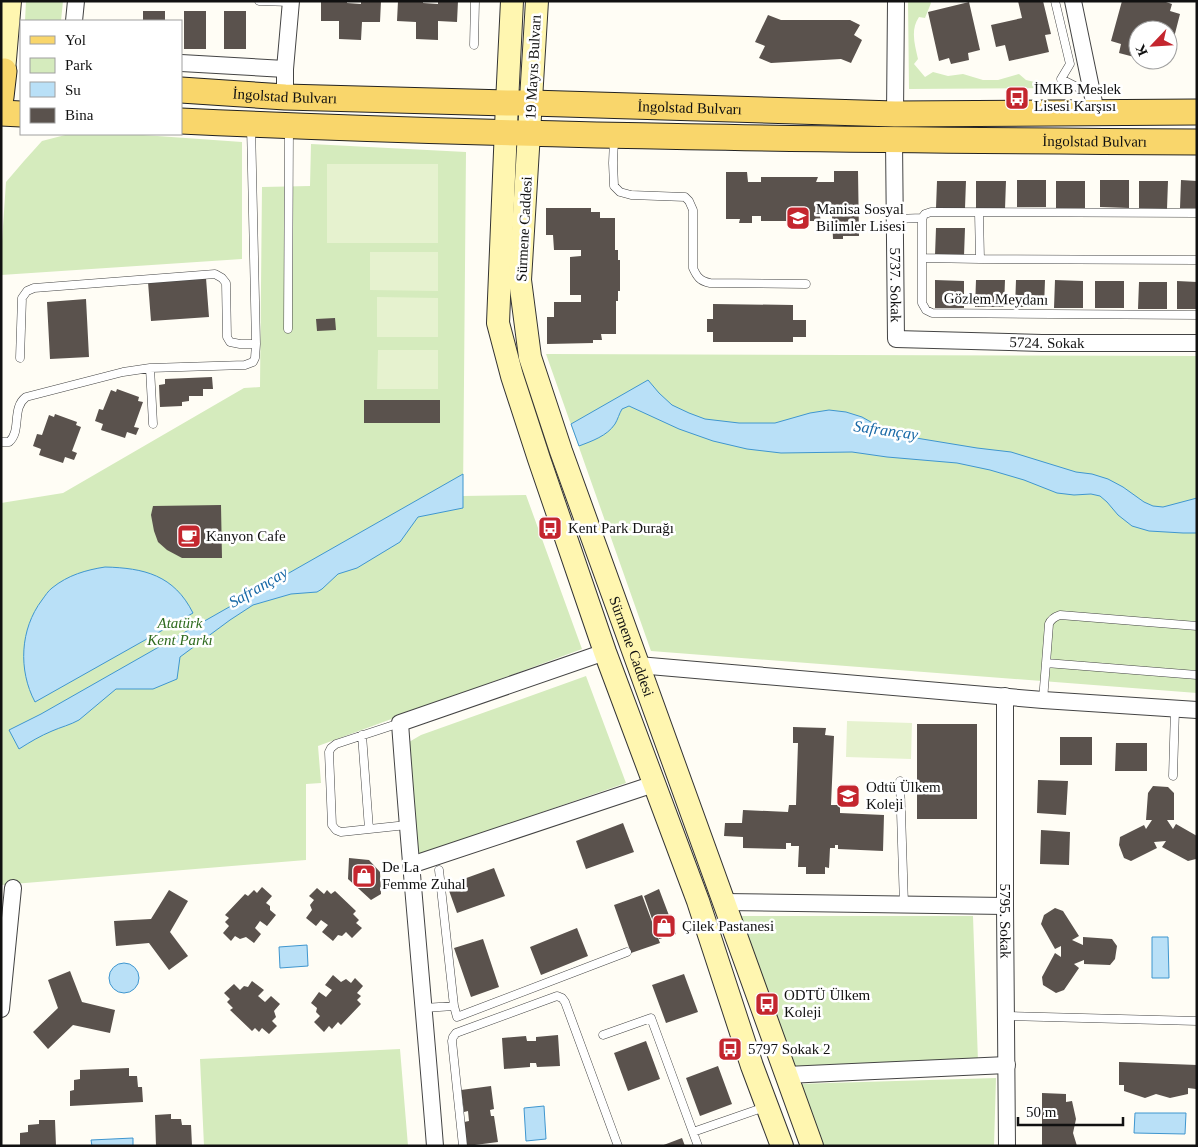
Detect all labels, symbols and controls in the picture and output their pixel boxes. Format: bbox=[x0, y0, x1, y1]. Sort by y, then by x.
street label: 19 Mayıs Bulvarı bbox=[522, 14, 544, 120]
legend bbox=[20, 20, 182, 135]
north arrow bbox=[1128, 20, 1178, 70]
text: Yol bbox=[65, 32, 86, 48]
text: K bbox=[1133, 42, 1151, 58]
text: Park bbox=[65, 57, 93, 73]
place label: İMKB Meslek Lisesi Karşısı bbox=[1034, 81, 1122, 114]
text: Su bbox=[65, 82, 81, 98]
street label: İngolstad Bulvarı bbox=[232, 85, 337, 106]
bus stop icon: İMKB Meslek Lisesi Karşısı bbox=[1004, 85, 1030, 111]
street label: İngolstad Bulvarı bbox=[637, 98, 742, 117]
text: Bina bbox=[65, 107, 94, 123]
street label: İngolstad Bulvarı bbox=[1042, 133, 1147, 150]
street label: Sürmene Caddesi bbox=[513, 176, 535, 282]
place label: Manisa Sosyal Bilimler Lisesi bbox=[816, 201, 906, 234]
school or university icon: Manisa Sosyal Bilimler Lisesi bbox=[785, 205, 811, 231]
street label: 5737. Sokak bbox=[887, 247, 904, 323]
street label: Gözlem Meydanı bbox=[944, 290, 1048, 308]
street label: 5724. Sokak bbox=[1009, 334, 1085, 351]
water label: Safrançay bbox=[853, 417, 920, 444]
bus stop icon: Kent Park Durağı bbox=[537, 515, 563, 541]
place label: Kent Park Durağı bbox=[568, 520, 674, 536]
cafe icon: Kanyon Cafe bbox=[176, 523, 202, 549]
place label: Kanyon Cafe bbox=[206, 528, 286, 544]
water label: Safrançay bbox=[226, 563, 292, 611]
street label: Sürmene Caddesi bbox=[606, 594, 657, 699]
park label: Atatürk Kent Parkı bbox=[146, 615, 213, 648]
place label: Odtü Ülkem Koleji bbox=[866, 779, 941, 812]
school or university icon: Odtü Ülkem Koleji bbox=[835, 783, 861, 809]
place label: De La Femme Zuhal bbox=[382, 859, 466, 892]
shop icon: De La Femme Zuhal bbox=[351, 863, 377, 889]
street label: 5795. Sokak bbox=[997, 883, 1013, 959]
shop icon: Çilek Pastanesi bbox=[651, 913, 677, 939]
place label: Çilek Pastanesi bbox=[682, 918, 774, 934]
place label: ODTÜ Ülkem Koleji bbox=[784, 987, 871, 1020]
bus stop icon: ODTÜ Ülkem Koleji bbox=[754, 991, 780, 1017]
bus stop icon: 5797 Sokak 2 bbox=[717, 1036, 743, 1062]
place label: 5797 Sokak 2 bbox=[748, 1041, 831, 1057]
scale bar bbox=[1018, 1094, 1123, 1126]
text: 50 m bbox=[1026, 1104, 1057, 1120]

